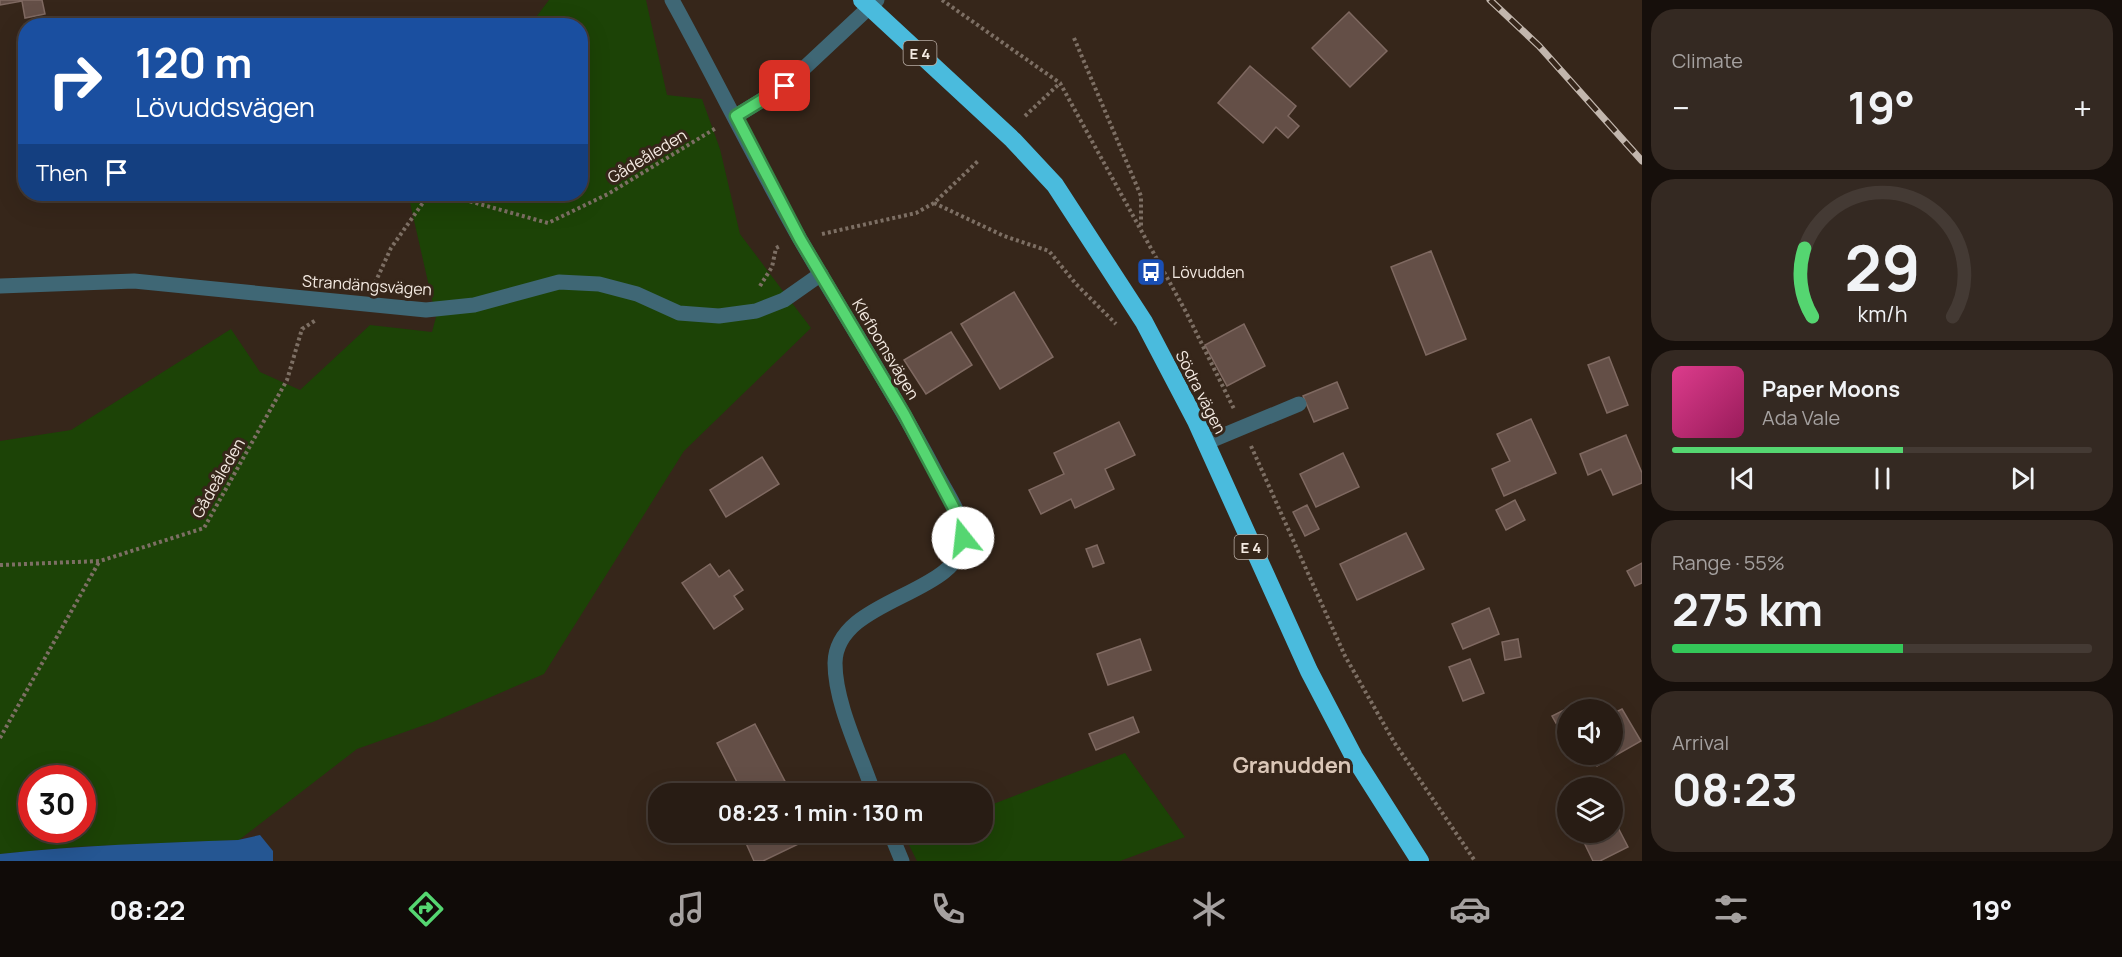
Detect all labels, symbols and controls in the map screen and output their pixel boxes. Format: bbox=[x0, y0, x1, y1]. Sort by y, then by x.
text: 120 m bbox=[135, 33, 252, 91]
road number: E 4 bbox=[904, 41, 936, 65]
icon: right bbox=[36, 42, 114, 120]
text: Climate bbox=[1672, 47, 1743, 74]
pin bbox=[759, 60, 810, 111]
icon: arrive bbox=[768, 69, 801, 102]
text: 19° bbox=[1847, 76, 1915, 138]
text: − bbox=[1672, 85, 1690, 130]
text: + bbox=[2073, 85, 2092, 130]
text: Lövuddsvägen bbox=[135, 88, 315, 125]
street label: Gådeåleden bbox=[603, 124, 691, 188]
icon: arrive bbox=[100, 156, 133, 189]
text: Then bbox=[36, 158, 88, 188]
text: 29 bbox=[1844, 224, 1920, 310]
bus stop icon: Lövudden bbox=[1135, 256, 1167, 288]
place label: Lövudden bbox=[1172, 261, 1245, 283]
street label: Strandängsvägen bbox=[301, 269, 433, 301]
street label: Klefbomsvägen bbox=[847, 294, 925, 404]
text: km/h bbox=[1857, 300, 1907, 329]
street label: Södra vägen bbox=[1171, 346, 1231, 438]
text: Paper Moons bbox=[1762, 374, 1900, 404]
text: Ada Vale bbox=[1762, 404, 1840, 431]
street label: Gådeåleden bbox=[186, 434, 250, 522]
icon: previous bbox=[1726, 462, 1759, 495]
icon: pause bbox=[1866, 462, 1899, 495]
icon: next bbox=[2006, 462, 2039, 495]
position arrow bbox=[931, 506, 995, 570]
road number: E 4 bbox=[1234, 535, 1268, 559]
text: Range · 55% bbox=[1672, 549, 1785, 576]
text: 275 km bbox=[1672, 578, 1823, 640]
map controls bbox=[1557, 699, 1623, 843]
button: sound bbox=[1557, 699, 1623, 765]
text: Arrival bbox=[1672, 729, 1729, 756]
district label: Granudden bbox=[1233, 750, 1351, 780]
text: 08:23 bbox=[1672, 758, 1798, 820]
speed limit sign: 30 bbox=[18, 765, 96, 843]
button: layers bbox=[1557, 777, 1623, 843]
text: 08:23 · 1 min · 130 m bbox=[718, 798, 923, 828]
icon: directions bbox=[405, 888, 447, 930]
icon: music bbox=[666, 888, 708, 930]
icon: phone bbox=[927, 888, 969, 930]
icon: climate bbox=[1188, 888, 1230, 930]
icon: car bbox=[1449, 888, 1491, 930]
icon: filters bbox=[1710, 888, 1752, 930]
text: 08:22 bbox=[110, 891, 185, 928]
text: 19° bbox=[1972, 891, 2012, 928]

